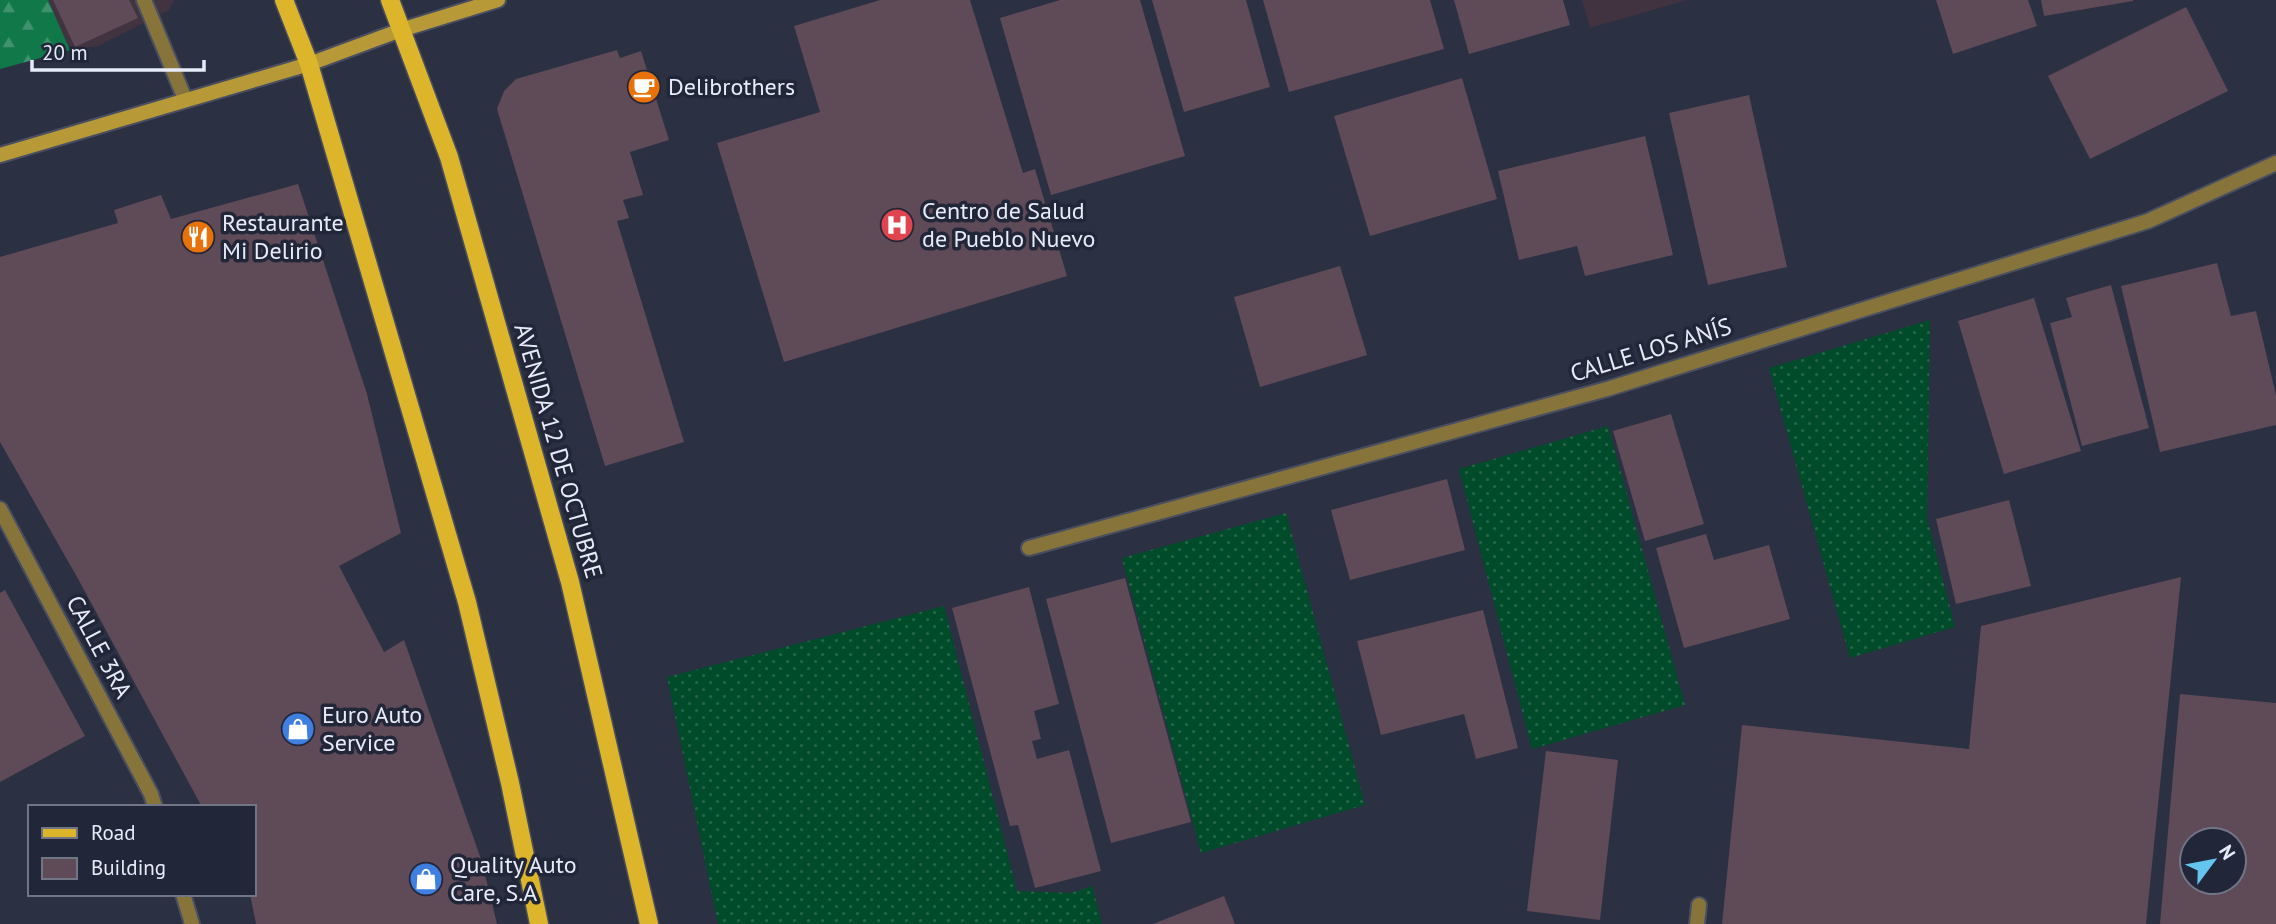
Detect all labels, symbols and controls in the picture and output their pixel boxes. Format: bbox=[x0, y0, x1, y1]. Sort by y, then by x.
scale bar bbox=[32, 28, 203, 72]
text: 20 m bbox=[42, 39, 88, 66]
cafe icon: Delibrothers bbox=[625, 68, 663, 106]
place label: Delibrothers bbox=[668, 71, 795, 102]
place label: Centro de Salud de Pueblo Nuevo bbox=[922, 195, 1095, 254]
hospital icon: Centro de Salud de Pueblo Nuevo bbox=[878, 206, 916, 244]
place label: Restaurante Mi Delirio bbox=[222, 207, 344, 266]
restaurant icon: Restaurante Mi Delirio bbox=[179, 218, 217, 256]
street label: CALLE LOS ANÍS bbox=[1567, 310, 1735, 389]
street label: AVENIDA 12 DE OCTUBRE bbox=[507, 320, 610, 582]
street label: CALLE 3RA bbox=[59, 590, 139, 703]
place label: Euro Auto Service bbox=[322, 699, 422, 758]
shop icon: Euro Auto Service bbox=[279, 710, 317, 748]
legend bbox=[28, 805, 256, 896]
text: Road bbox=[91, 819, 135, 846]
north arrow bbox=[2178, 826, 2248, 896]
text: N bbox=[2214, 840, 2241, 864]
place label: Quality Auto Care, S.A bbox=[450, 849, 577, 908]
text: Building bbox=[91, 854, 166, 881]
shop icon: Quality Auto Care, S.A bbox=[407, 860, 445, 898]

